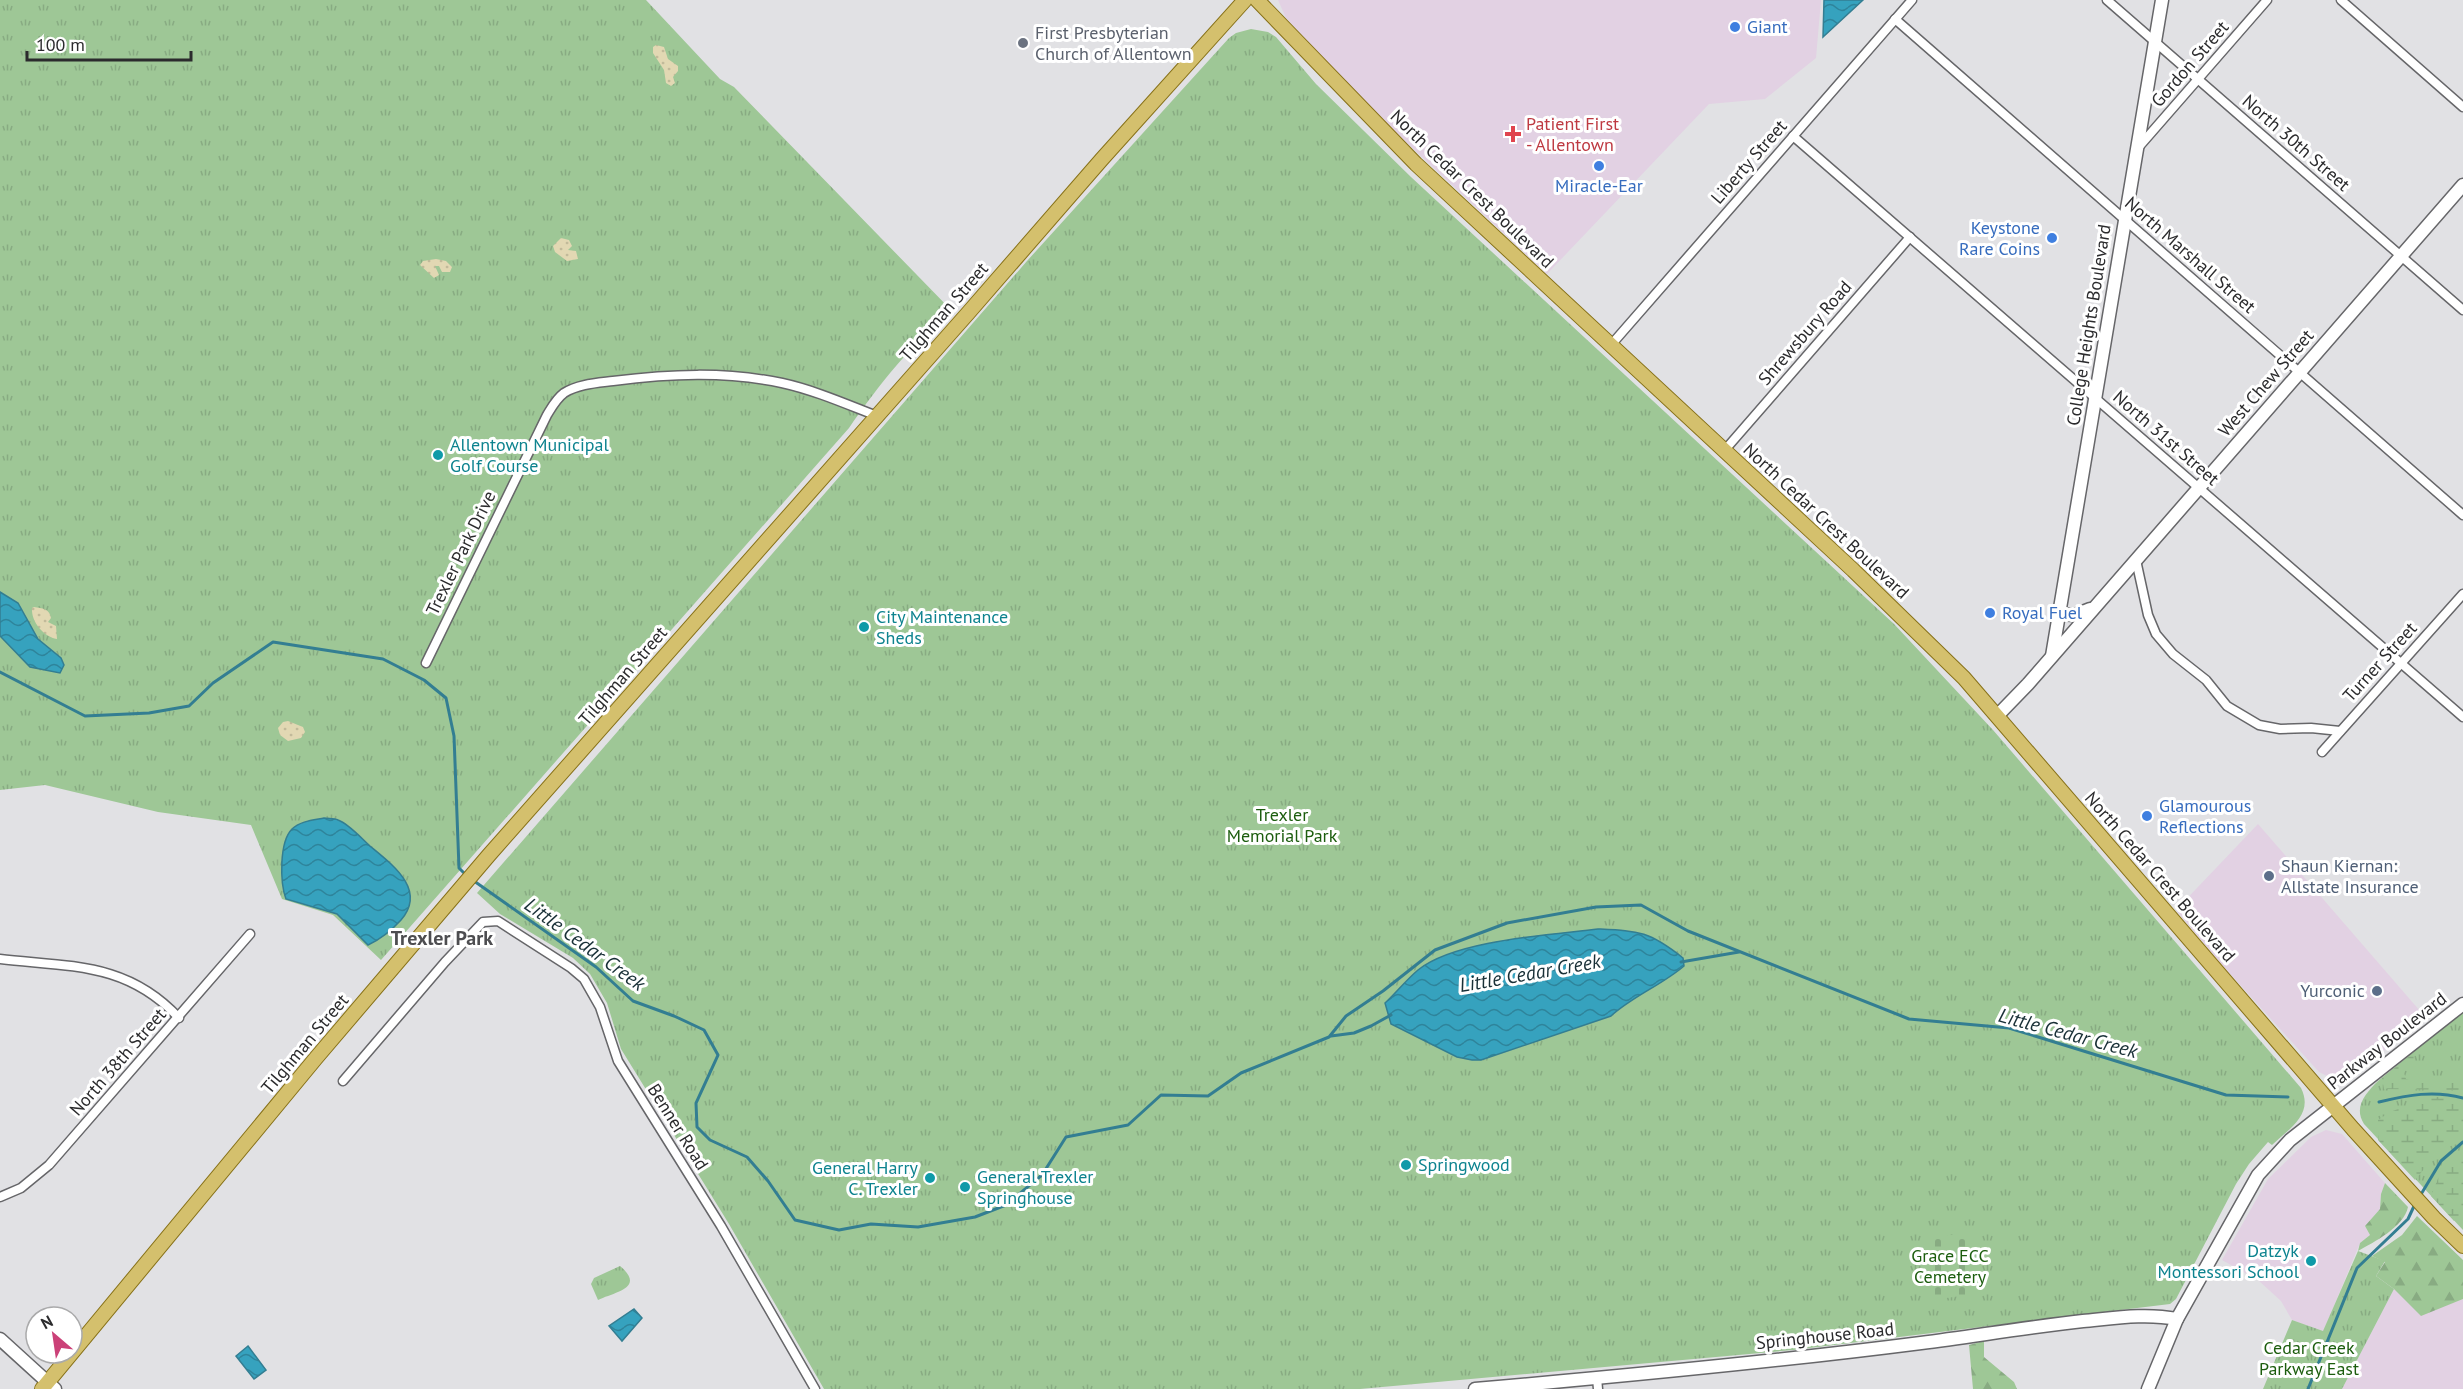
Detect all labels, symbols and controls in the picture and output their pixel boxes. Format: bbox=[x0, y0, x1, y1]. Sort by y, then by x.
place label: Giant bbox=[1747, 15, 1788, 38]
street label: Gordon Street bbox=[2146, 16, 2233, 111]
marker: Giant bbox=[1728, 20, 1742, 34]
place label: First Presbyterian Church of Allentown bbox=[1035, 21, 1192, 65]
scale bar bbox=[27, 24, 190, 62]
text: 100 m bbox=[36, 33, 85, 56]
marker: First Presbyterian Church of Allentown bbox=[1016, 36, 1030, 50]
street label: North 30th Street bbox=[2238, 89, 2355, 196]
street label: North Cedar Crest Boulevard bbox=[1386, 104, 1559, 273]
place label: Patient First - Allentown bbox=[1526, 112, 1619, 156]
street label: Liberty Street bbox=[1706, 115, 1792, 209]
marker: Patient First - Allentown bbox=[1504, 125, 1522, 143]
marker: Miracle-Ear bbox=[1592, 159, 1606, 173]
place label: Miracle-Ear bbox=[1555, 174, 1643, 197]
street label: North Marshall Street bbox=[2120, 191, 2261, 318]
place label: Keystone Rare Coins bbox=[1959, 216, 2040, 260]
street label: College Heights Boulevard bbox=[2061, 223, 2116, 427]
marker: Keystone Rare Coins bbox=[2045, 231, 2059, 245]
street label: Tilghman Street bbox=[894, 257, 993, 366]
street label: Shrewsbury Road bbox=[1753, 276, 1856, 390]
street label: West Chew Street bbox=[2213, 324, 2318, 441]
street label: North 31st Street bbox=[2108, 385, 2224, 490]
place label: Allentown Municipal Golf Course bbox=[450, 433, 609, 477]
street label: North Cedar Crest Boulevard bbox=[1739, 438, 1914, 604]
marker: Allentown Municipal Golf Course bbox=[431, 448, 445, 462]
street label: Trexler Park Drive bbox=[421, 487, 501, 619]
place label: Royal Fuel bbox=[2002, 601, 2083, 624]
place label: City Maintenance Sheds bbox=[876, 605, 1008, 649]
marker: Royal Fuel bbox=[1983, 606, 1997, 620]
street label: Turner Street bbox=[2338, 617, 2422, 706]
marker: City Maintenance Sheds bbox=[857, 620, 871, 634]
street label: Tilghman Street bbox=[573, 621, 672, 730]
street label: North Cedar Crest Boulevard bbox=[2080, 787, 2241, 967]
place label: Glamourous Reflections bbox=[2159, 794, 2251, 838]
park label: Trexler Memorial Park bbox=[1227, 803, 1338, 847]
marker: Glamourous Reflections bbox=[2140, 809, 2154, 823]
place label: Shaun Kiernan: Allstate Insurance bbox=[2281, 854, 2419, 898]
marker: Shaun Kiernan: Allstate Insurance bbox=[2262, 869, 2276, 883]
water label: Little Cedar Creek bbox=[520, 891, 651, 997]
district label: Trexler Park bbox=[391, 925, 493, 951]
water label: Little Cedar Creek bbox=[1457, 948, 1604, 998]
place label: Yurconic bbox=[2300, 979, 2365, 1002]
marker: Yurconic bbox=[2370, 984, 2384, 998]
street label: Parkway Boulevard bbox=[2322, 987, 2451, 1094]
street label: Tilghman Street bbox=[256, 989, 353, 1098]
water label: Little Cedar Creek bbox=[1996, 1002, 2141, 1064]
street label: North 38th Street bbox=[64, 1003, 171, 1120]
street label: Benner Road bbox=[643, 1079, 714, 1174]
place label: Springwood bbox=[1418, 1153, 1510, 1176]
place label: General Harry C. Trexler bbox=[812, 1156, 919, 1200]
marker: Springwood bbox=[1399, 1158, 1413, 1172]
place label: General Trexler Springhouse bbox=[977, 1165, 1093, 1209]
marker: General Harry C. Trexler bbox=[923, 1171, 937, 1185]
marker: General Trexler Springhouse bbox=[958, 1180, 972, 1194]
place label: Datzyk Montessori School bbox=[2158, 1239, 2300, 1283]
park label: Grace ECC Cemetery bbox=[1911, 1244, 1989, 1288]
marker: Datzyk Montessori School bbox=[2304, 1254, 2318, 1268]
north arrow bbox=[24, 1305, 84, 1365]
text: N bbox=[37, 1311, 56, 1333]
street label: Springhouse Road bbox=[1755, 1317, 1895, 1354]
park label: Cedar Creek Parkway East bbox=[2259, 1336, 2359, 1380]

